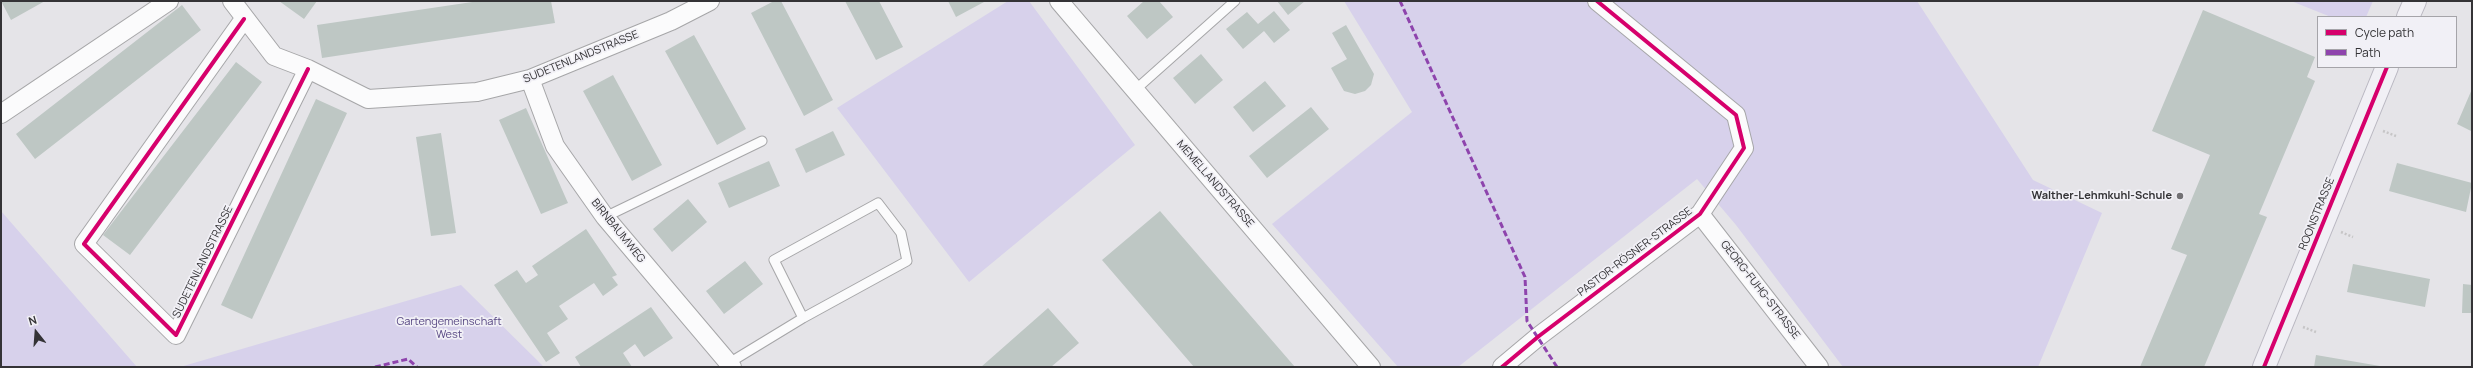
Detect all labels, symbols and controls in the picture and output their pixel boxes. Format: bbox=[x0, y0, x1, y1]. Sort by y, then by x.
legend bbox=[2317, 16, 2457, 68]
text: Cycle path bbox=[2355, 24, 2414, 41]
street label: SUDETENLANDSTRASSE bbox=[521, 28, 641, 86]
text: Path bbox=[2355, 44, 2381, 61]
street label: MEMELLANDSTRASSE bbox=[1174, 138, 1256, 230]
street label: ROONSTRASSE bbox=[2296, 176, 2338, 252]
place label: Walther-Lehmkuhl-Schule bbox=[2031, 189, 2172, 203]
marker: Walther-Lehmkuhl-Schule bbox=[2175, 191, 2185, 201]
street label: BIRNBAUMWEG bbox=[588, 196, 648, 266]
street label: SUDETENLANDSTRASSE bbox=[170, 204, 236, 320]
street label: PASTOR-RÖSNER-STRASSE bbox=[1575, 205, 1695, 299]
street label: GEORG-FUHG-STRASSE bbox=[1718, 238, 1802, 342]
north arrow bbox=[16, 312, 56, 352]
text: N bbox=[26, 312, 38, 328]
park label: Gartengemeinschaft West bbox=[396, 315, 502, 341]

